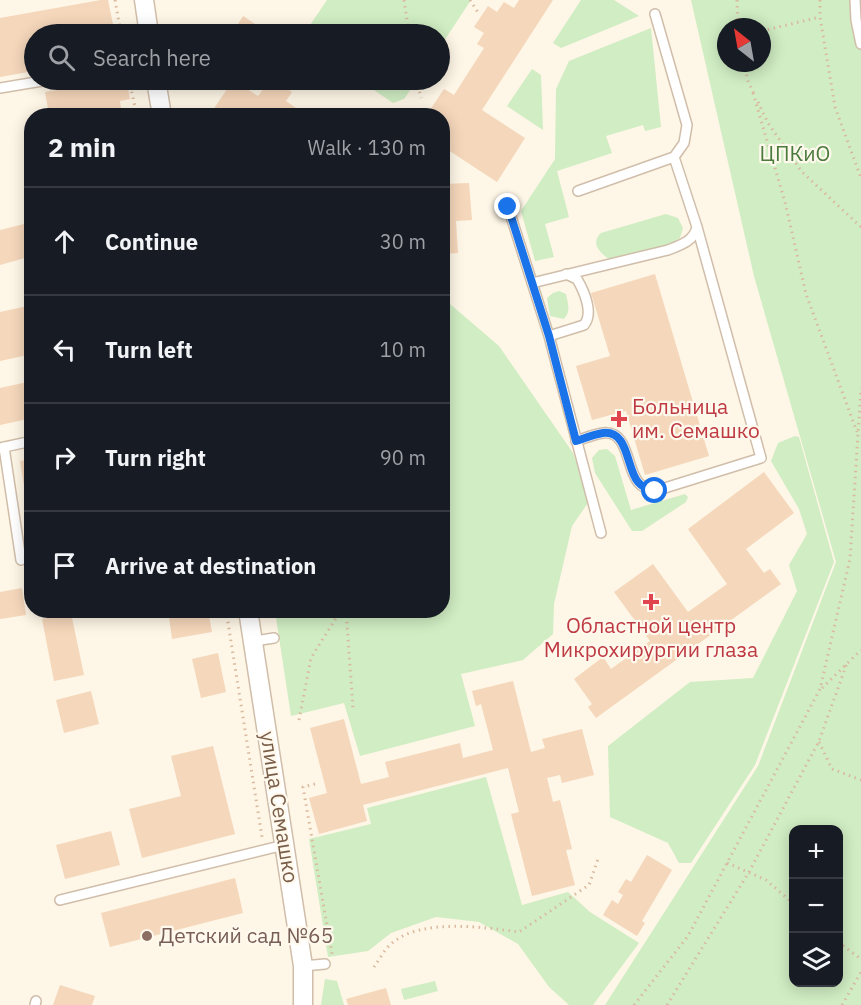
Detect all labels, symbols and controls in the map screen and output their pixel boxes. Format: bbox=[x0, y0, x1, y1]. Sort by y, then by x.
north arrow bbox=[717, 18, 771, 72]
search box bbox=[24, 24, 450, 90]
icon: search bbox=[45, 41, 78, 74]
text: Search here bbox=[93, 43, 211, 72]
text: 2 min bbox=[48, 130, 116, 164]
text: Walk · 130 m bbox=[308, 134, 426, 161]
park label: ЦПКиО bbox=[760, 139, 830, 167]
route end bbox=[494, 193, 520, 219]
icon: ahead bbox=[48, 225, 81, 258]
text: Continue bbox=[105, 227, 198, 256]
text: 30 m bbox=[380, 228, 426, 255]
icon: left bbox=[48, 333, 81, 366]
text: Turn left bbox=[105, 335, 193, 364]
text: 10 m bbox=[380, 336, 426, 363]
place label: Больница им. Семашко bbox=[632, 392, 760, 444]
marker: Больница им. Семашко bbox=[610, 410, 628, 428]
icon: right bbox=[48, 441, 81, 474]
text: Turn right bbox=[105, 443, 206, 472]
text: 90 m bbox=[380, 444, 426, 471]
route start bbox=[641, 477, 667, 503]
icon: arrive bbox=[48, 549, 81, 582]
text: Arrive at destination bbox=[105, 551, 316, 580]
marker: Областной центр Микрохирургии глаза bbox=[642, 593, 660, 611]
place label: Областной центр Микрохирургии глаза bbox=[544, 611, 758, 663]
street label: улица Семашко bbox=[254, 729, 306, 885]
map controls bbox=[789, 825, 843, 987]
button: + bbox=[789, 825, 843, 879]
button: − bbox=[789, 879, 843, 933]
place label: Детский сад №65 bbox=[159, 921, 333, 949]
marker: Детский сад №65 bbox=[140, 929, 154, 943]
button: layers bbox=[789, 933, 843, 987]

